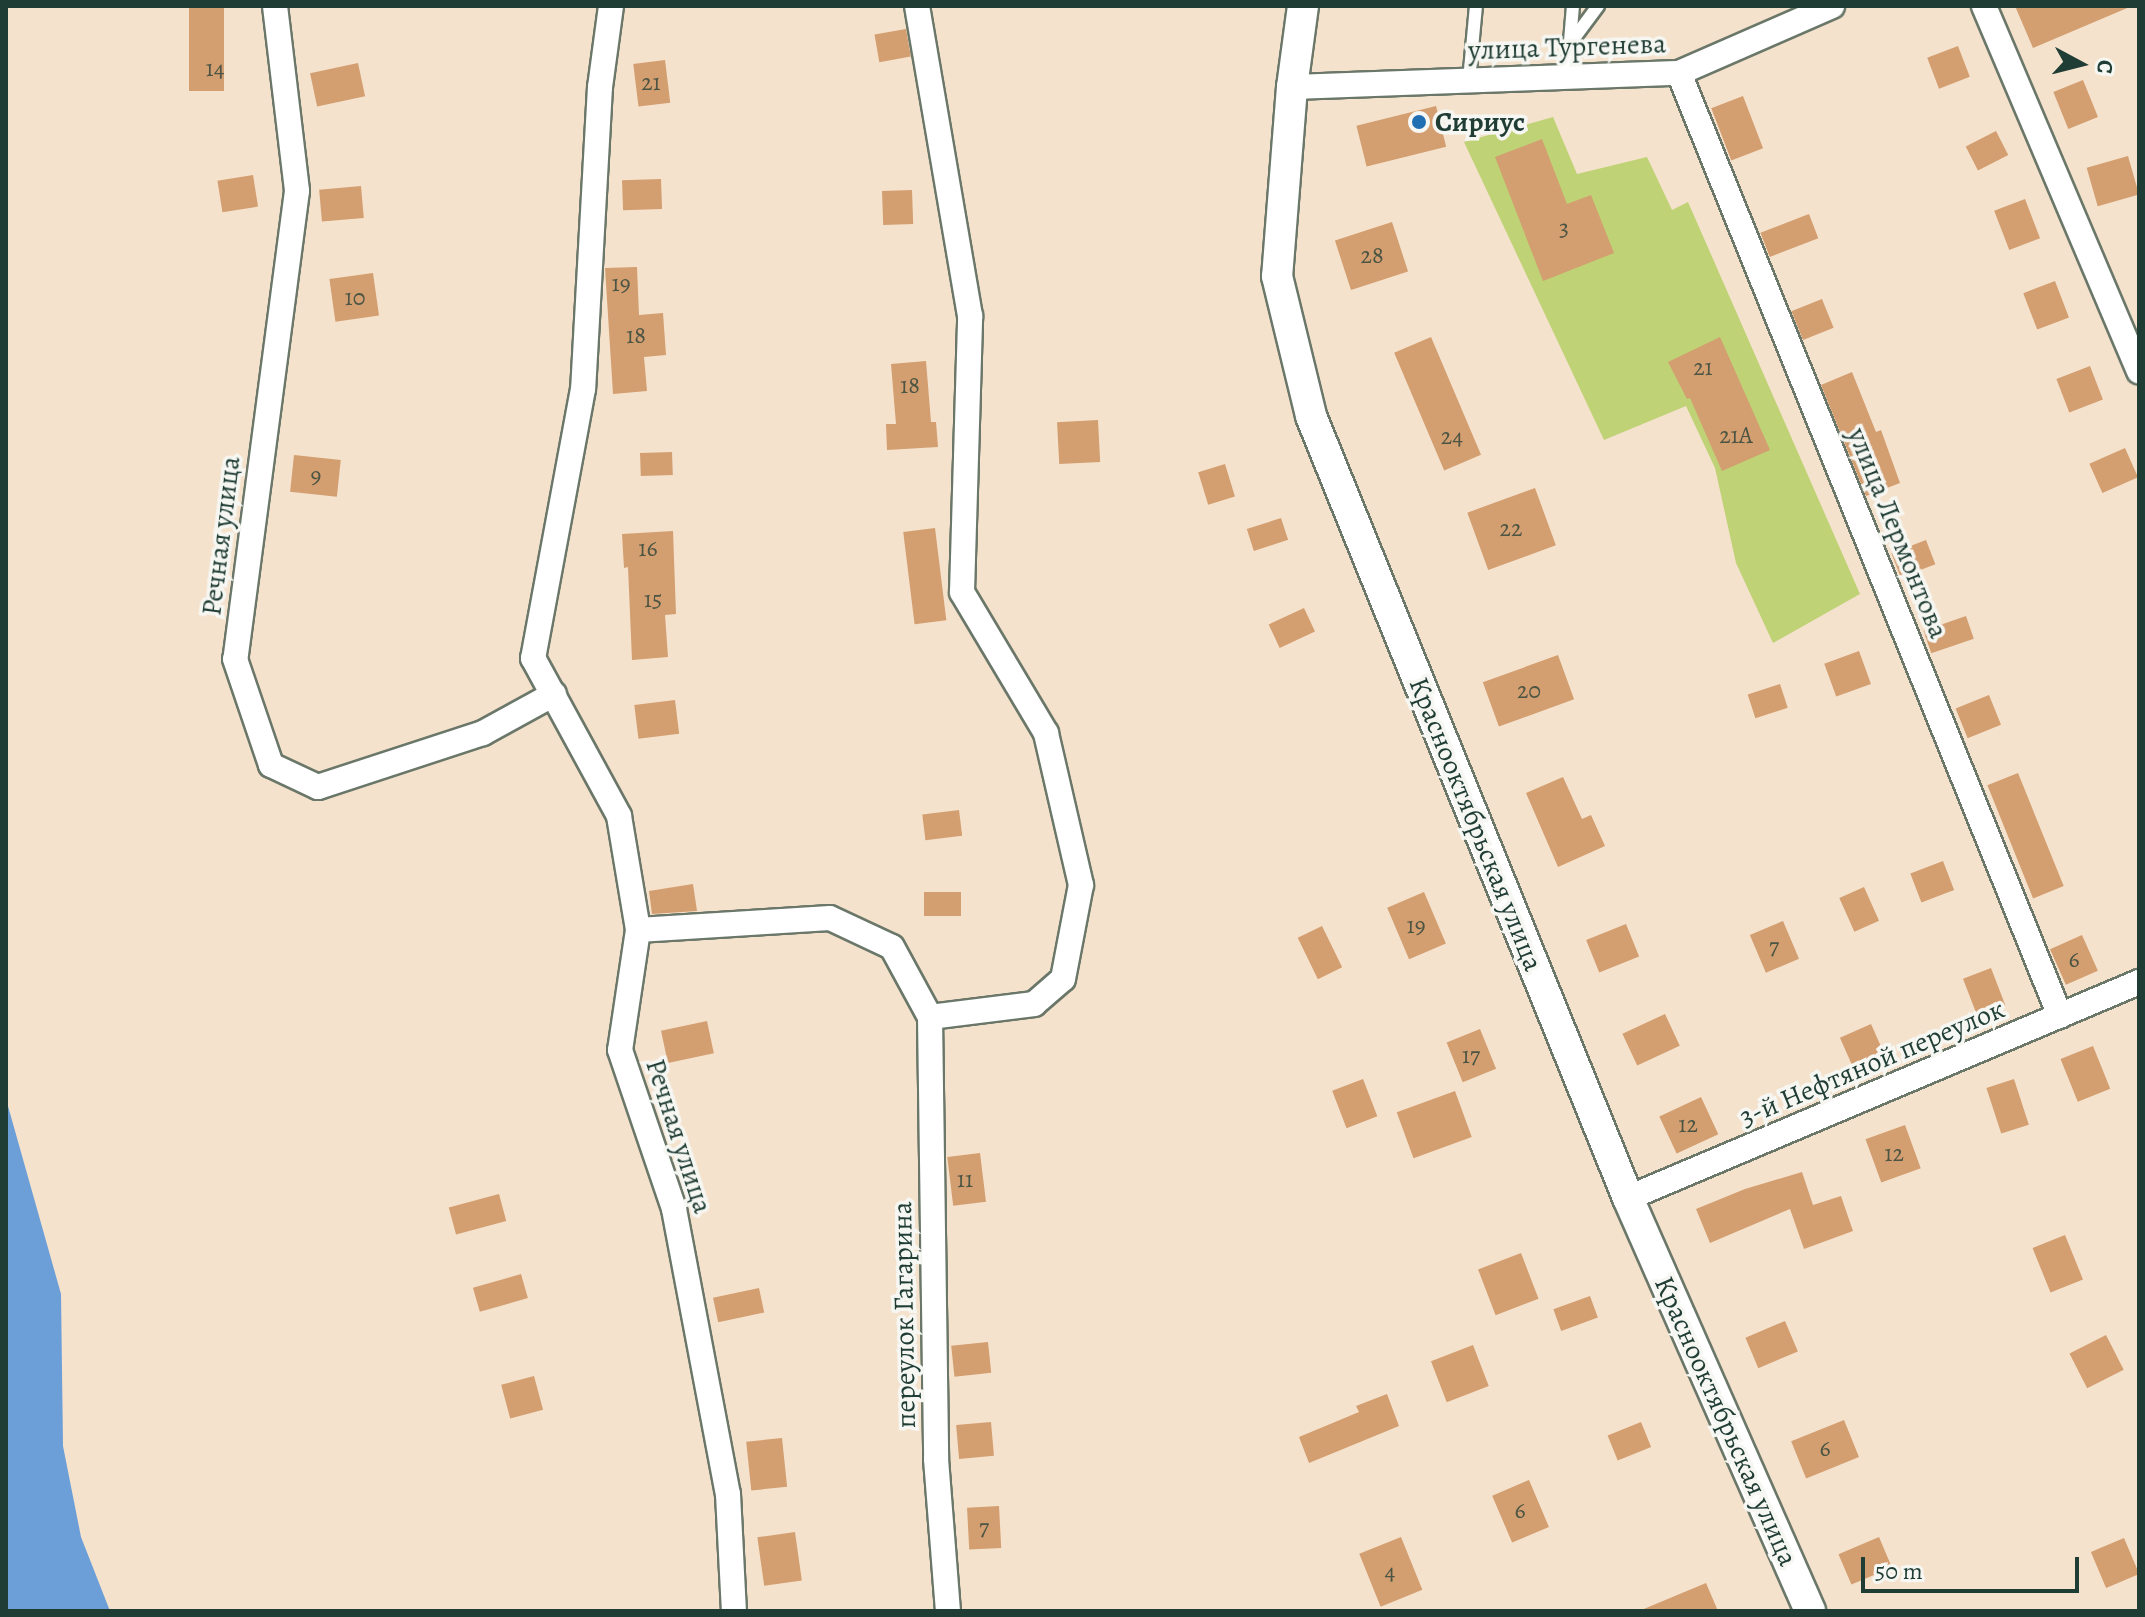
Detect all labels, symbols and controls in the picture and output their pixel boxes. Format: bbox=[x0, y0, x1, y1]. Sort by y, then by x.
north arrow bbox=[2041, 24, 2121, 104]
street label: улица Тургенева bbox=[1467, 27, 1667, 67]
house number: 14 bbox=[205, 55, 225, 83]
text: С bbox=[2089, 58, 2121, 75]
house number: 21 bbox=[641, 69, 661, 97]
place label: Сириус bbox=[1435, 105, 1525, 139]
marker: Сириус bbox=[1410, 113, 1428, 131]
house number: 3 bbox=[1559, 215, 1569, 243]
house number: 28 bbox=[1360, 242, 1384, 270]
house number: 19 bbox=[611, 270, 631, 298]
house number: 10 bbox=[345, 284, 365, 312]
house number: 18 bbox=[626, 322, 646, 350]
house number: 21 bbox=[1693, 354, 1713, 382]
house number: 18 bbox=[900, 372, 920, 400]
house number: 21А bbox=[1719, 422, 1753, 450]
house number: 24 bbox=[1441, 423, 1463, 451]
street label: улица Лермонтова bbox=[1840, 423, 1956, 643]
street label: Речная улица bbox=[195, 454, 247, 618]
house number: 9 bbox=[311, 462, 321, 490]
house number: 22 bbox=[1500, 515, 1522, 543]
house number: 16 bbox=[638, 535, 658, 563]
house number: 15 bbox=[644, 586, 662, 614]
street label: Краснооктябрьская улица bbox=[1402, 672, 1550, 976]
house number: 20 bbox=[1517, 677, 1541, 705]
house number: 19 bbox=[1406, 912, 1426, 940]
house number: 7 bbox=[1769, 933, 1779, 961]
house number: 6 bbox=[2068, 946, 2080, 974]
street label: 3-й Нефтяной переулок bbox=[1735, 992, 2009, 1134]
house number: 17 bbox=[1462, 1042, 1480, 1070]
street label: Речная улица bbox=[638, 1055, 720, 1217]
house number: 12 bbox=[1678, 1111, 1698, 1139]
house number: 12 bbox=[1884, 1140, 1904, 1168]
house number: 11 bbox=[957, 1166, 973, 1194]
street label: переулок Гагарина bbox=[885, 1201, 923, 1429]
street label: Краснооктябрьская улица bbox=[1647, 1271, 1805, 1571]
house number: 6 bbox=[1819, 1435, 1831, 1463]
house number: 6 bbox=[1514, 1497, 1526, 1525]
house number: 7 bbox=[979, 1514, 989, 1542]
scale bar bbox=[1865, 1541, 2083, 1591]
text: 50 m bbox=[1875, 1555, 1923, 1587]
house number: 4 bbox=[1385, 1558, 1395, 1586]

